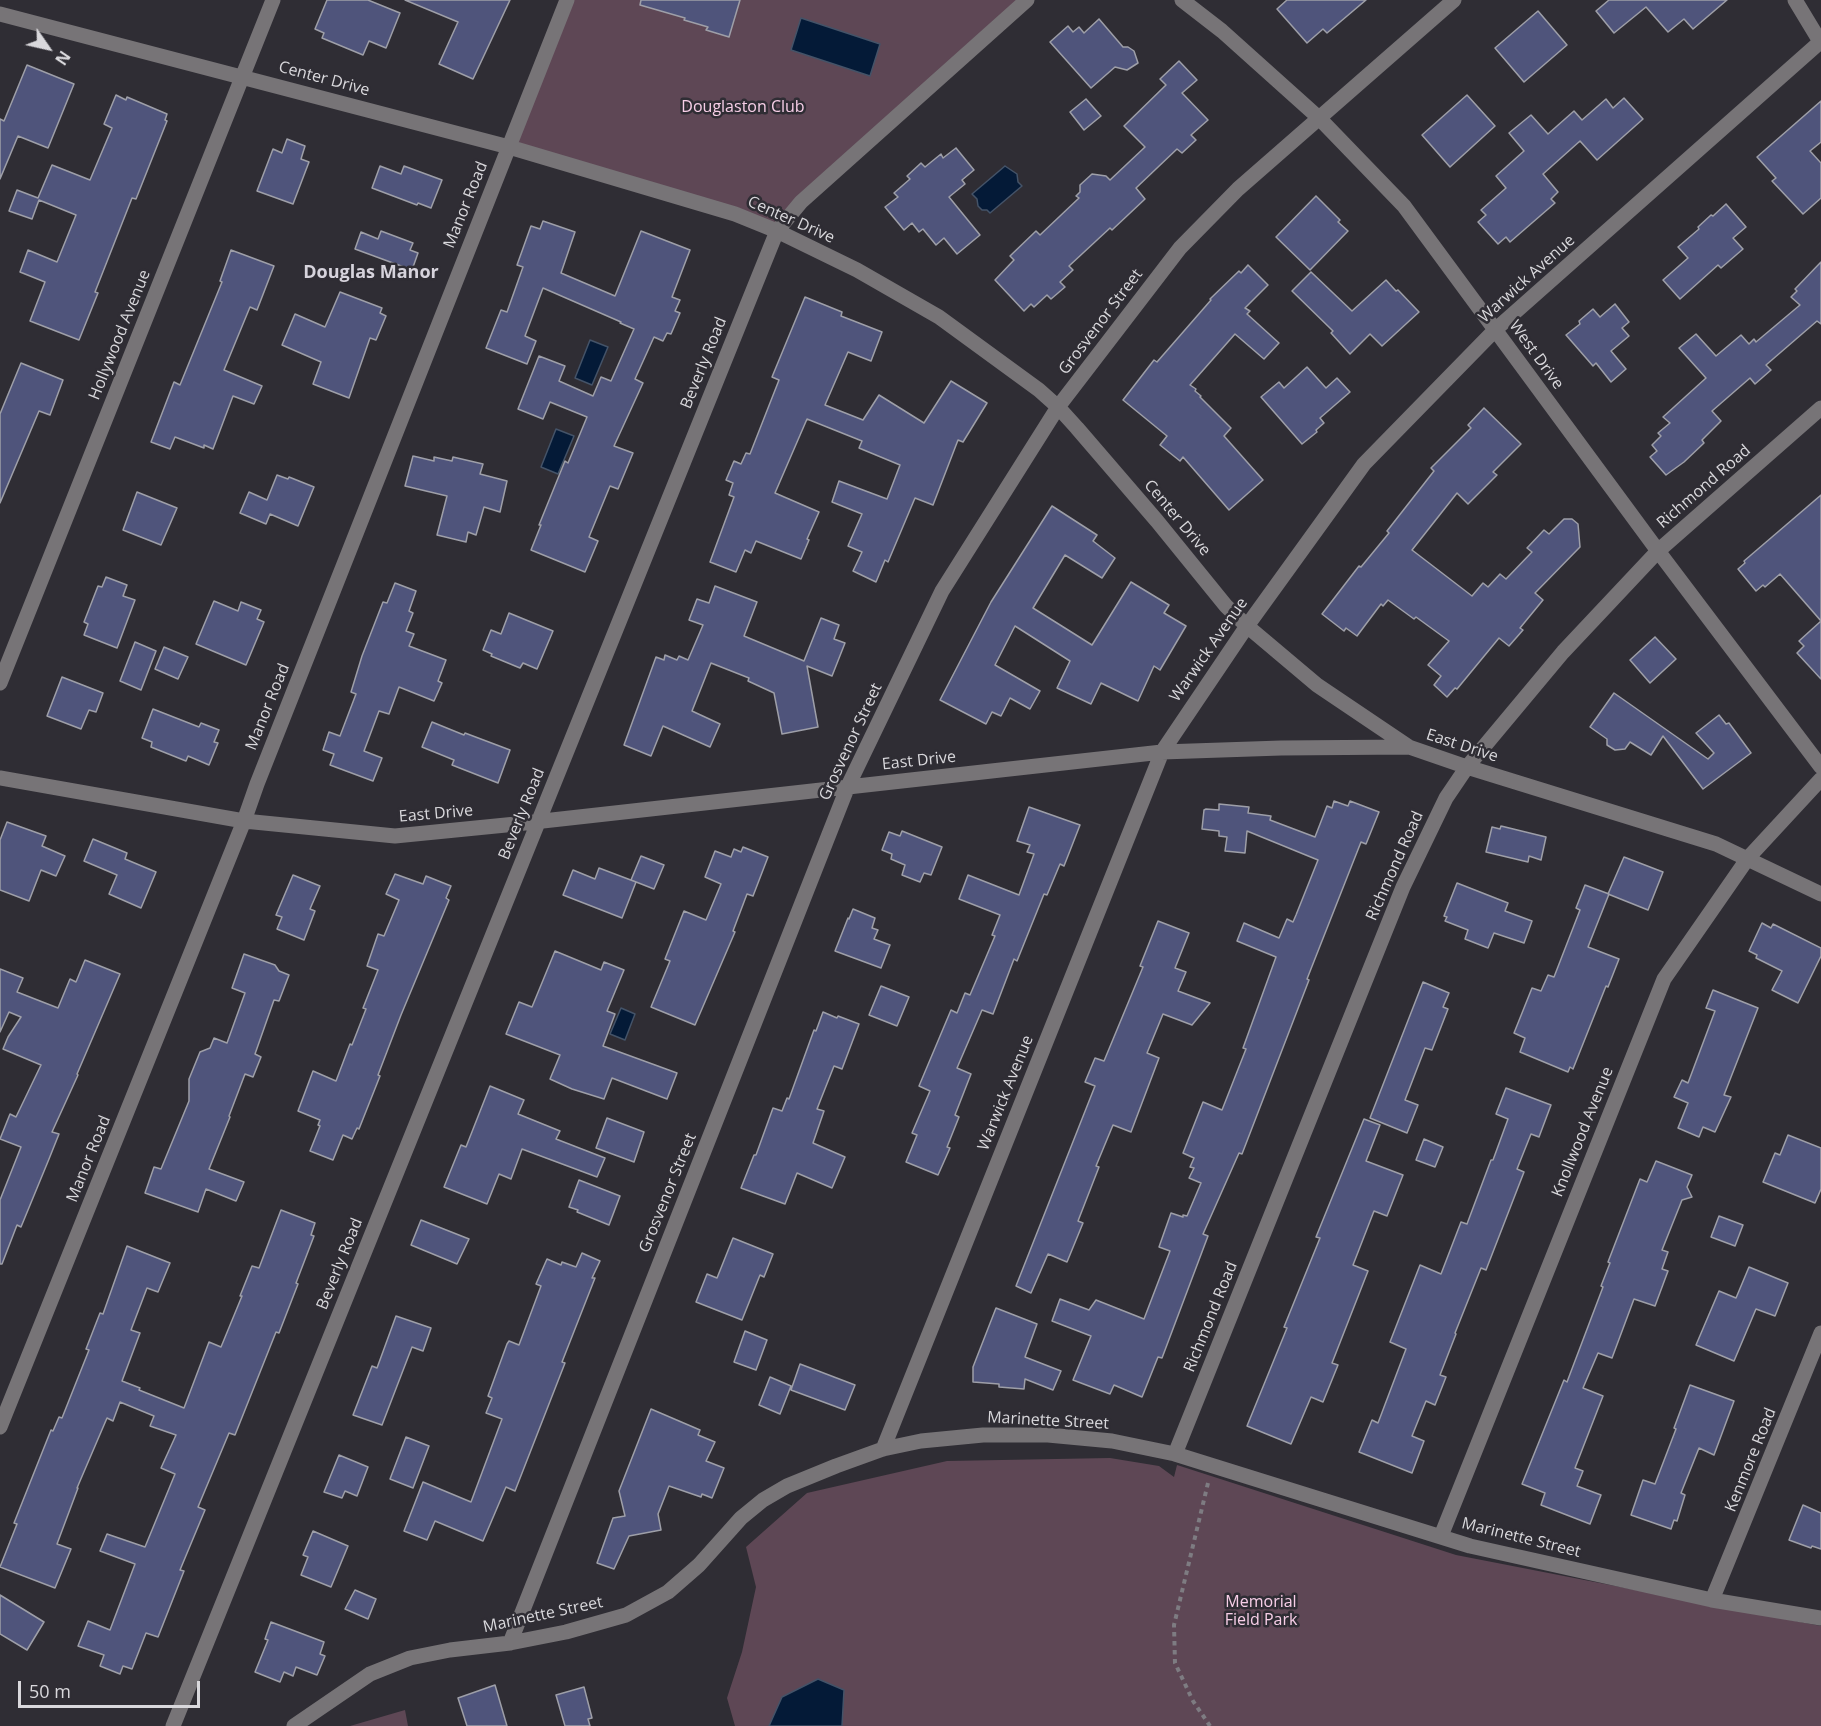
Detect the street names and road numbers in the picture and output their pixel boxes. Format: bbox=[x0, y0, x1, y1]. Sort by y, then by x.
street label: Center Drive bbox=[276, 58, 372, 100]
street label: Manor Road bbox=[440, 159, 492, 251]
street label: Center Drive bbox=[744, 192, 838, 248]
street label: Warwick Avenue bbox=[1475, 231, 1579, 327]
street label: Grosvenor Street bbox=[1055, 265, 1147, 379]
street label: Hollywood Avenue bbox=[85, 267, 155, 403]
street label: Beverly Road bbox=[677, 314, 731, 412]
street label: West Drive bbox=[1505, 317, 1567, 393]
street label: Richmond Road bbox=[1653, 441, 1755, 533]
street label: Center Drive bbox=[1140, 476, 1214, 560]
street label: Warwick Avenue bbox=[1166, 594, 1252, 706]
street label: Manor Road bbox=[242, 661, 294, 753]
street label: Grosvenor Street bbox=[815, 680, 887, 804]
street label: East Drive bbox=[1424, 725, 1500, 767]
street label: East Drive bbox=[881, 748, 957, 774]
street label: Beverly Road bbox=[495, 765, 549, 863]
street label: East Drive bbox=[398, 801, 474, 827]
street label: Richmond Road bbox=[1362, 808, 1428, 924]
street label: Warwick Avenue bbox=[974, 1033, 1038, 1153]
street label: Knollwood Avenue bbox=[1548, 1064, 1618, 1200]
street label: Manor Road bbox=[63, 1113, 115, 1205]
street label: Grosvenor Street bbox=[635, 1130, 701, 1256]
street label: Beverly Road bbox=[313, 1215, 367, 1313]
street label: Richmond Road bbox=[1180, 1259, 1242, 1375]
street label: Kenmore Road bbox=[1721, 1405, 1781, 1515]
street label: Marinette Street bbox=[987, 1408, 1109, 1434]
street label: Marinette Street bbox=[1460, 1514, 1582, 1562]
street label: Marinette Street bbox=[481, 1593, 605, 1637]

